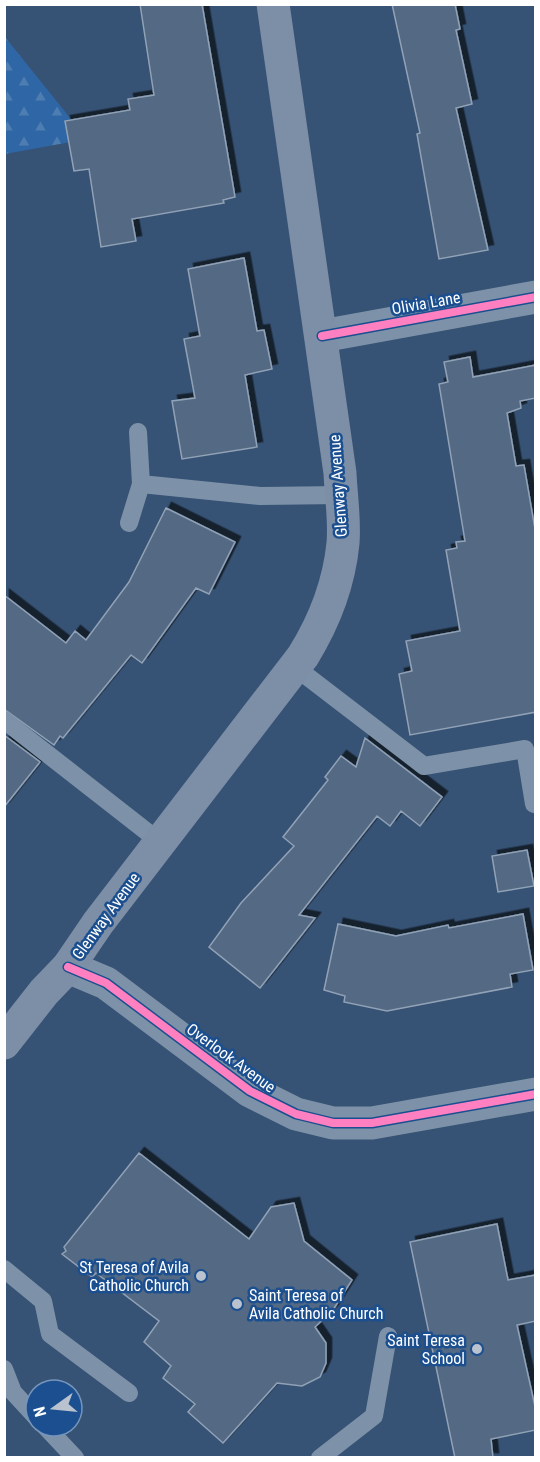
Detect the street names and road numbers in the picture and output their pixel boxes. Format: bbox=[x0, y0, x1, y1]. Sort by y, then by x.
street label: Olivia Lane bbox=[390, 288, 462, 318]
street label: Glenway Avenue bbox=[325, 434, 351, 538]
street label: Glenway Avenue bbox=[68, 869, 144, 963]
street label: Overlook Avenue bbox=[183, 1019, 279, 1097]

